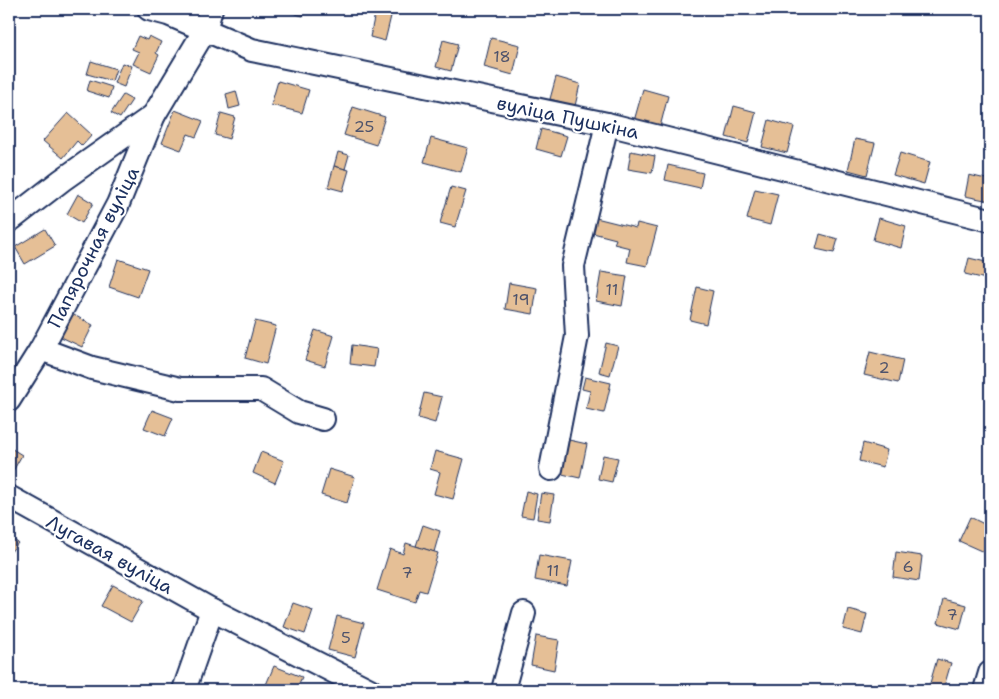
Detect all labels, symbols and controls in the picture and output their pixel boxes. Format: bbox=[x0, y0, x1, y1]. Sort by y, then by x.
house number: 18 bbox=[493, 46, 511, 67]
street label: вуліца Пушкіна bbox=[494, 90, 642, 145]
house number: 25 bbox=[354, 116, 374, 137]
street label: Папярочная вуліца bbox=[42, 162, 145, 332]
house number: 11 bbox=[606, 279, 618, 300]
house number: 19 bbox=[512, 289, 530, 310]
house number: 2 bbox=[878, 357, 890, 378]
street label: Лугавая вуліца bbox=[42, 509, 178, 600]
house number: 6 bbox=[902, 556, 914, 577]
house number: 11 bbox=[547, 560, 559, 581]
house number: 7 bbox=[401, 562, 413, 583]
house number: 7 bbox=[946, 604, 958, 625]
house number: 5 bbox=[341, 627, 351, 648]

